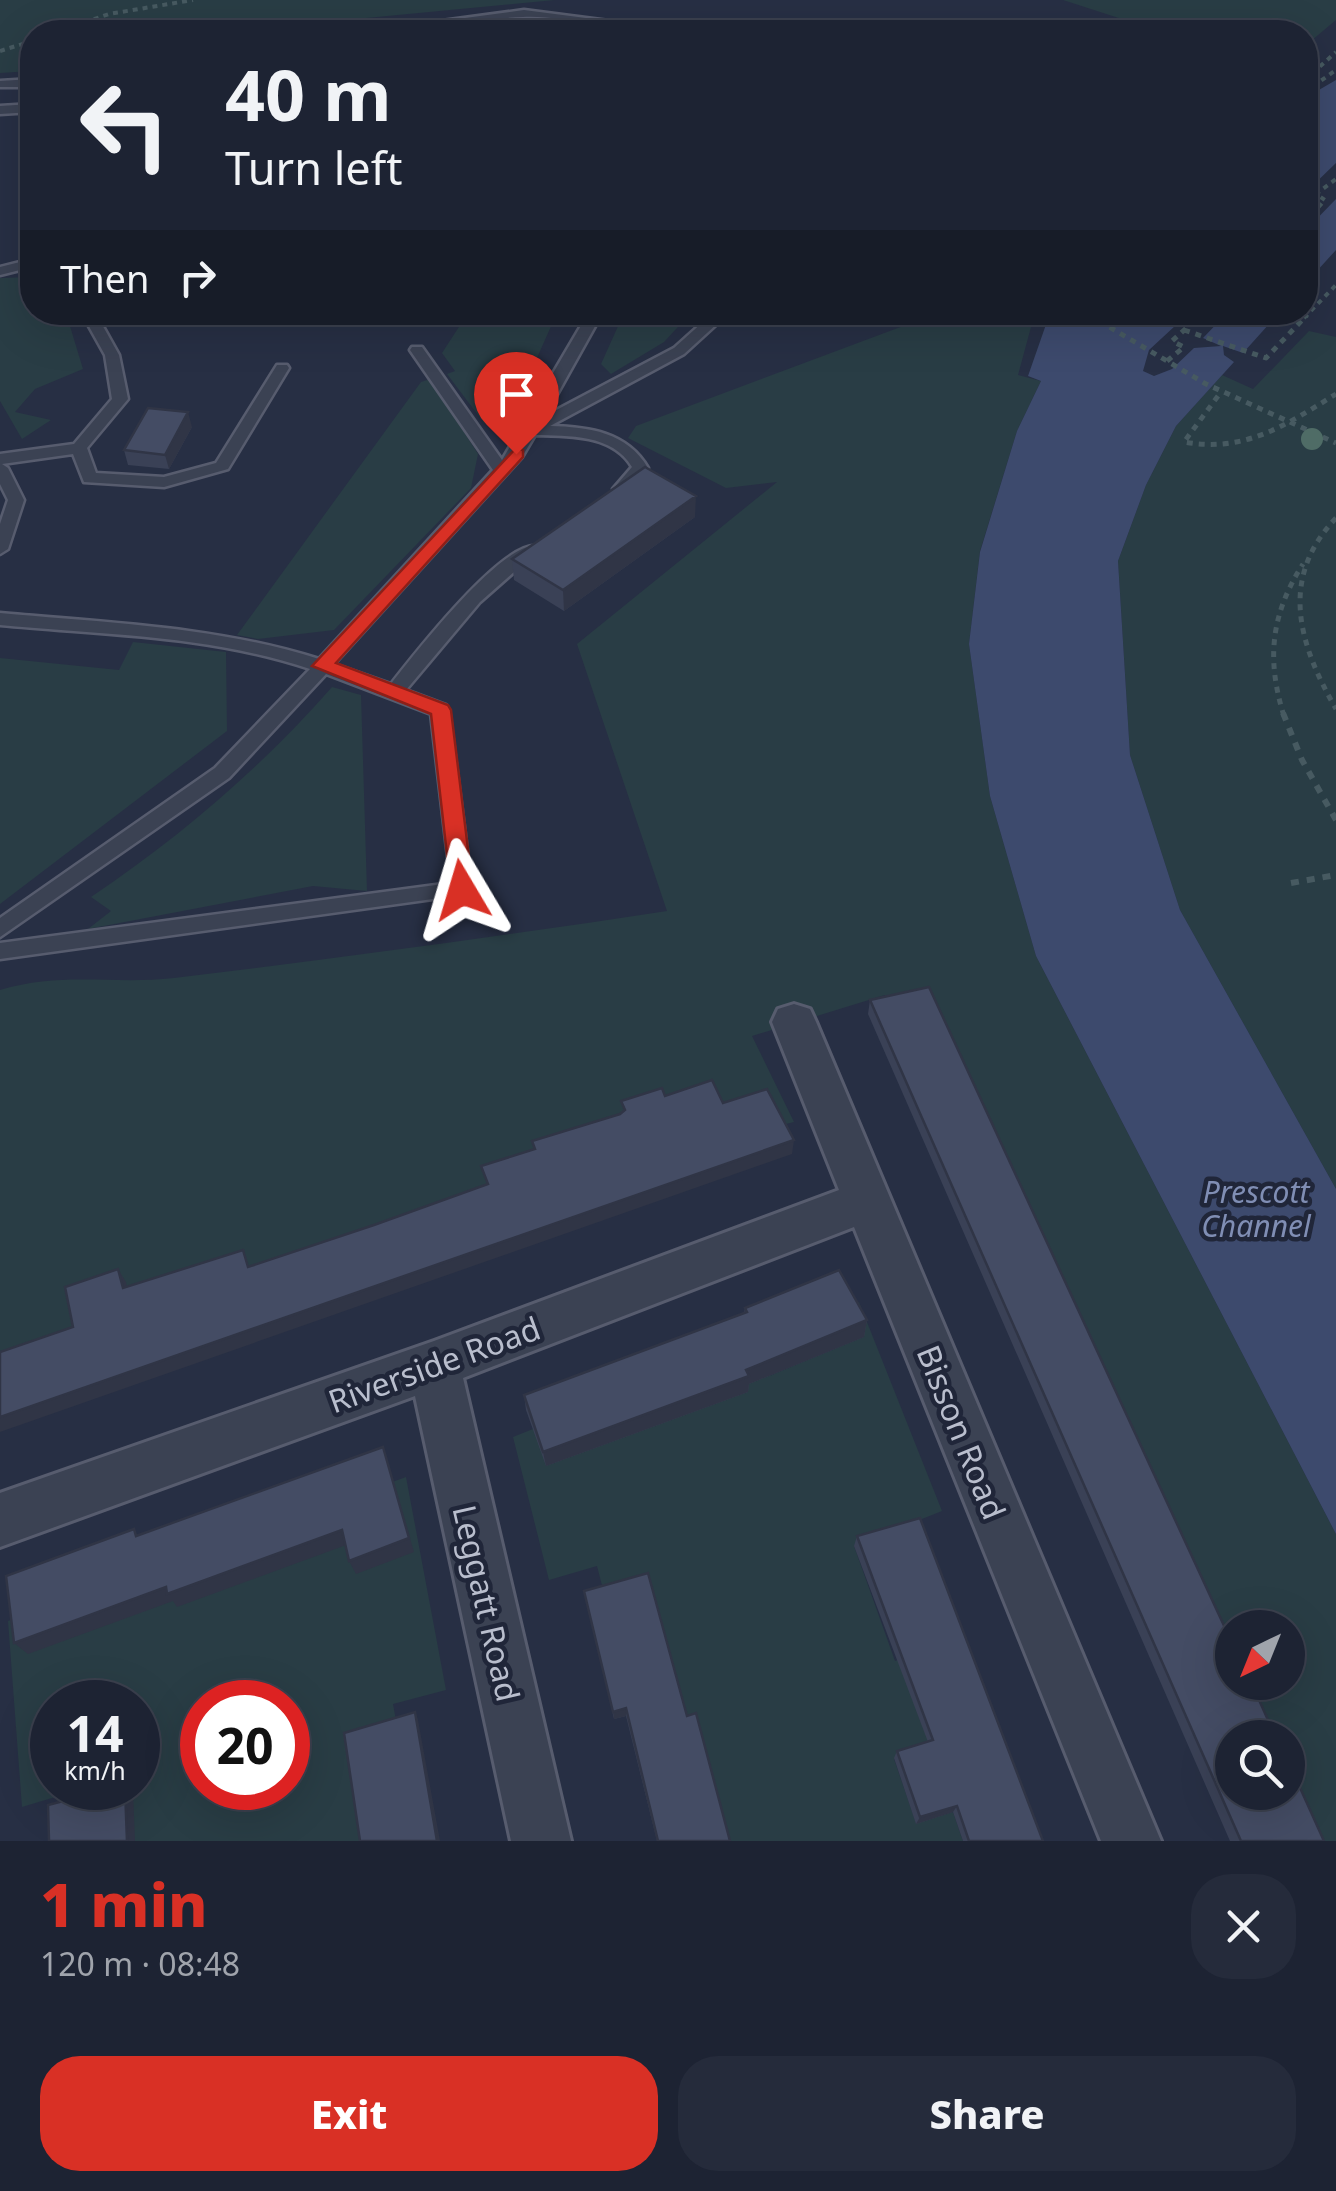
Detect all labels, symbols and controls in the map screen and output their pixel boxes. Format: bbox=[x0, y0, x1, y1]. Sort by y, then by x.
text: 40 m bbox=[225, 46, 392, 142]
icon: left bbox=[60, 60, 190, 190]
text: Turn left bbox=[225, 137, 402, 198]
icon: right bbox=[170, 250, 225, 305]
text: Then bbox=[60, 252, 150, 304]
pin bbox=[474, 352, 559, 455]
icon: arrive bbox=[489, 367, 544, 422]
position arrow bbox=[410, 838, 514, 942]
water label: Prescott Channel bbox=[1201, 1171, 1312, 1246]
street label: Riverside Road bbox=[322, 1306, 546, 1422]
street label: Bisson Road bbox=[908, 1339, 1016, 1525]
street label: Leggatt Road bbox=[444, 1501, 530, 1705]
north arrow bbox=[1215, 1610, 1305, 1700]
map controls bbox=[1215, 1610, 1305, 1810]
speed limit sign: 20 bbox=[180, 1680, 310, 1810]
text: 14 bbox=[66, 1699, 124, 1767]
button: search bbox=[1215, 1720, 1305, 1810]
text: km/h bbox=[64, 1753, 126, 1787]
text: 1 min bbox=[40, 1863, 208, 1945]
button: close bbox=[1191, 1874, 1296, 1979]
text: 120 m · 08:48 bbox=[40, 1942, 240, 1985]
button: Exit bbox=[40, 2056, 658, 2171]
button: Share bbox=[678, 2056, 1296, 2171]

